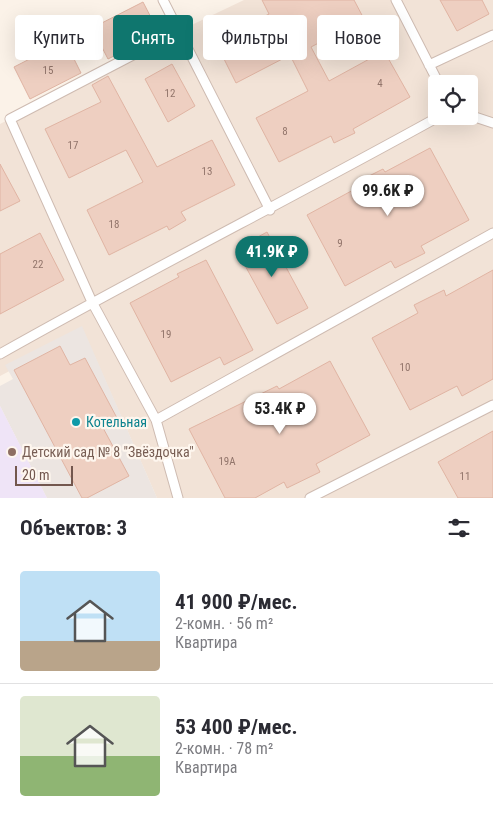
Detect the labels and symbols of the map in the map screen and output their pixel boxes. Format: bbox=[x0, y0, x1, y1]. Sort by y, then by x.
house number: 15 bbox=[43, 64, 53, 77]
house number: 4 bbox=[377, 77, 383, 90]
house number: 12 bbox=[165, 87, 175, 100]
house number: 8 bbox=[282, 125, 288, 138]
house number: 17 bbox=[68, 139, 78, 152]
house number: 13 bbox=[202, 165, 212, 178]
pin: 99.6K ₽ bbox=[342, 174, 434, 217]
house number: 18 bbox=[109, 218, 119, 231]
pin: 41.9K ₽ bbox=[226, 236, 318, 278]
house number: 9 bbox=[337, 237, 343, 250]
house number: 22 bbox=[33, 258, 43, 271]
house number: 19 bbox=[161, 328, 171, 341]
house number: 10 bbox=[400, 361, 410, 374]
pin: 53.4K ₽ bbox=[234, 392, 326, 435]
place label: Котельная bbox=[86, 414, 147, 430]
marker: Котельная bbox=[70, 416, 82, 428]
place label: Детский сад № 8 "Звёздочка" bbox=[22, 444, 194, 460]
marker: Детский сад № 8 "Звёздочка" bbox=[6, 446, 18, 458]
house number: 19А bbox=[218, 455, 236, 468]
scale bar bbox=[15, 463, 72, 486]
house number: 11 bbox=[460, 470, 470, 483]

